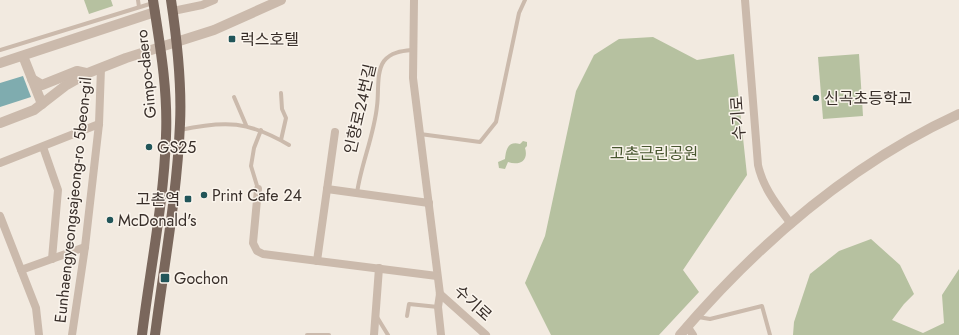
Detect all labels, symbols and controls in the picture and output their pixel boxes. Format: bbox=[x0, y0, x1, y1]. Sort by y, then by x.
street label: Gimpo-daero bbox=[130, 28, 162, 120]
place label: 럭스호텔 bbox=[240, 28, 299, 51]
marker: 럭스호텔 bbox=[227, 34, 237, 44]
street label: 인향로24번길 bbox=[338, 62, 382, 156]
street label: Eunhaengyeongsajeong-ro 5beon-gil bbox=[49, 76, 97, 324]
place label: 신곡초등학교 bbox=[824, 87, 912, 110]
marker: 신곡초등학교 bbox=[811, 93, 821, 103]
street label: 수기로 bbox=[725, 95, 751, 141]
place label: GS25 bbox=[157, 136, 196, 159]
marker: GS25 bbox=[144, 142, 154, 152]
park label: 고촌근린공원 bbox=[610, 142, 698, 165]
place label: Print Cafe 24 bbox=[212, 184, 302, 207]
place label: 고촌역 bbox=[136, 188, 180, 211]
marker: Print Cafe 24 bbox=[199, 190, 209, 200]
marker: 고촌역 bbox=[183, 194, 193, 204]
place label: McDonald's bbox=[118, 209, 197, 232]
marker: McDonald's bbox=[105, 215, 115, 225]
place label: Gochon bbox=[174, 267, 228, 290]
marker: Gochon bbox=[159, 272, 171, 284]
street label: 수기로 bbox=[449, 280, 497, 327]

